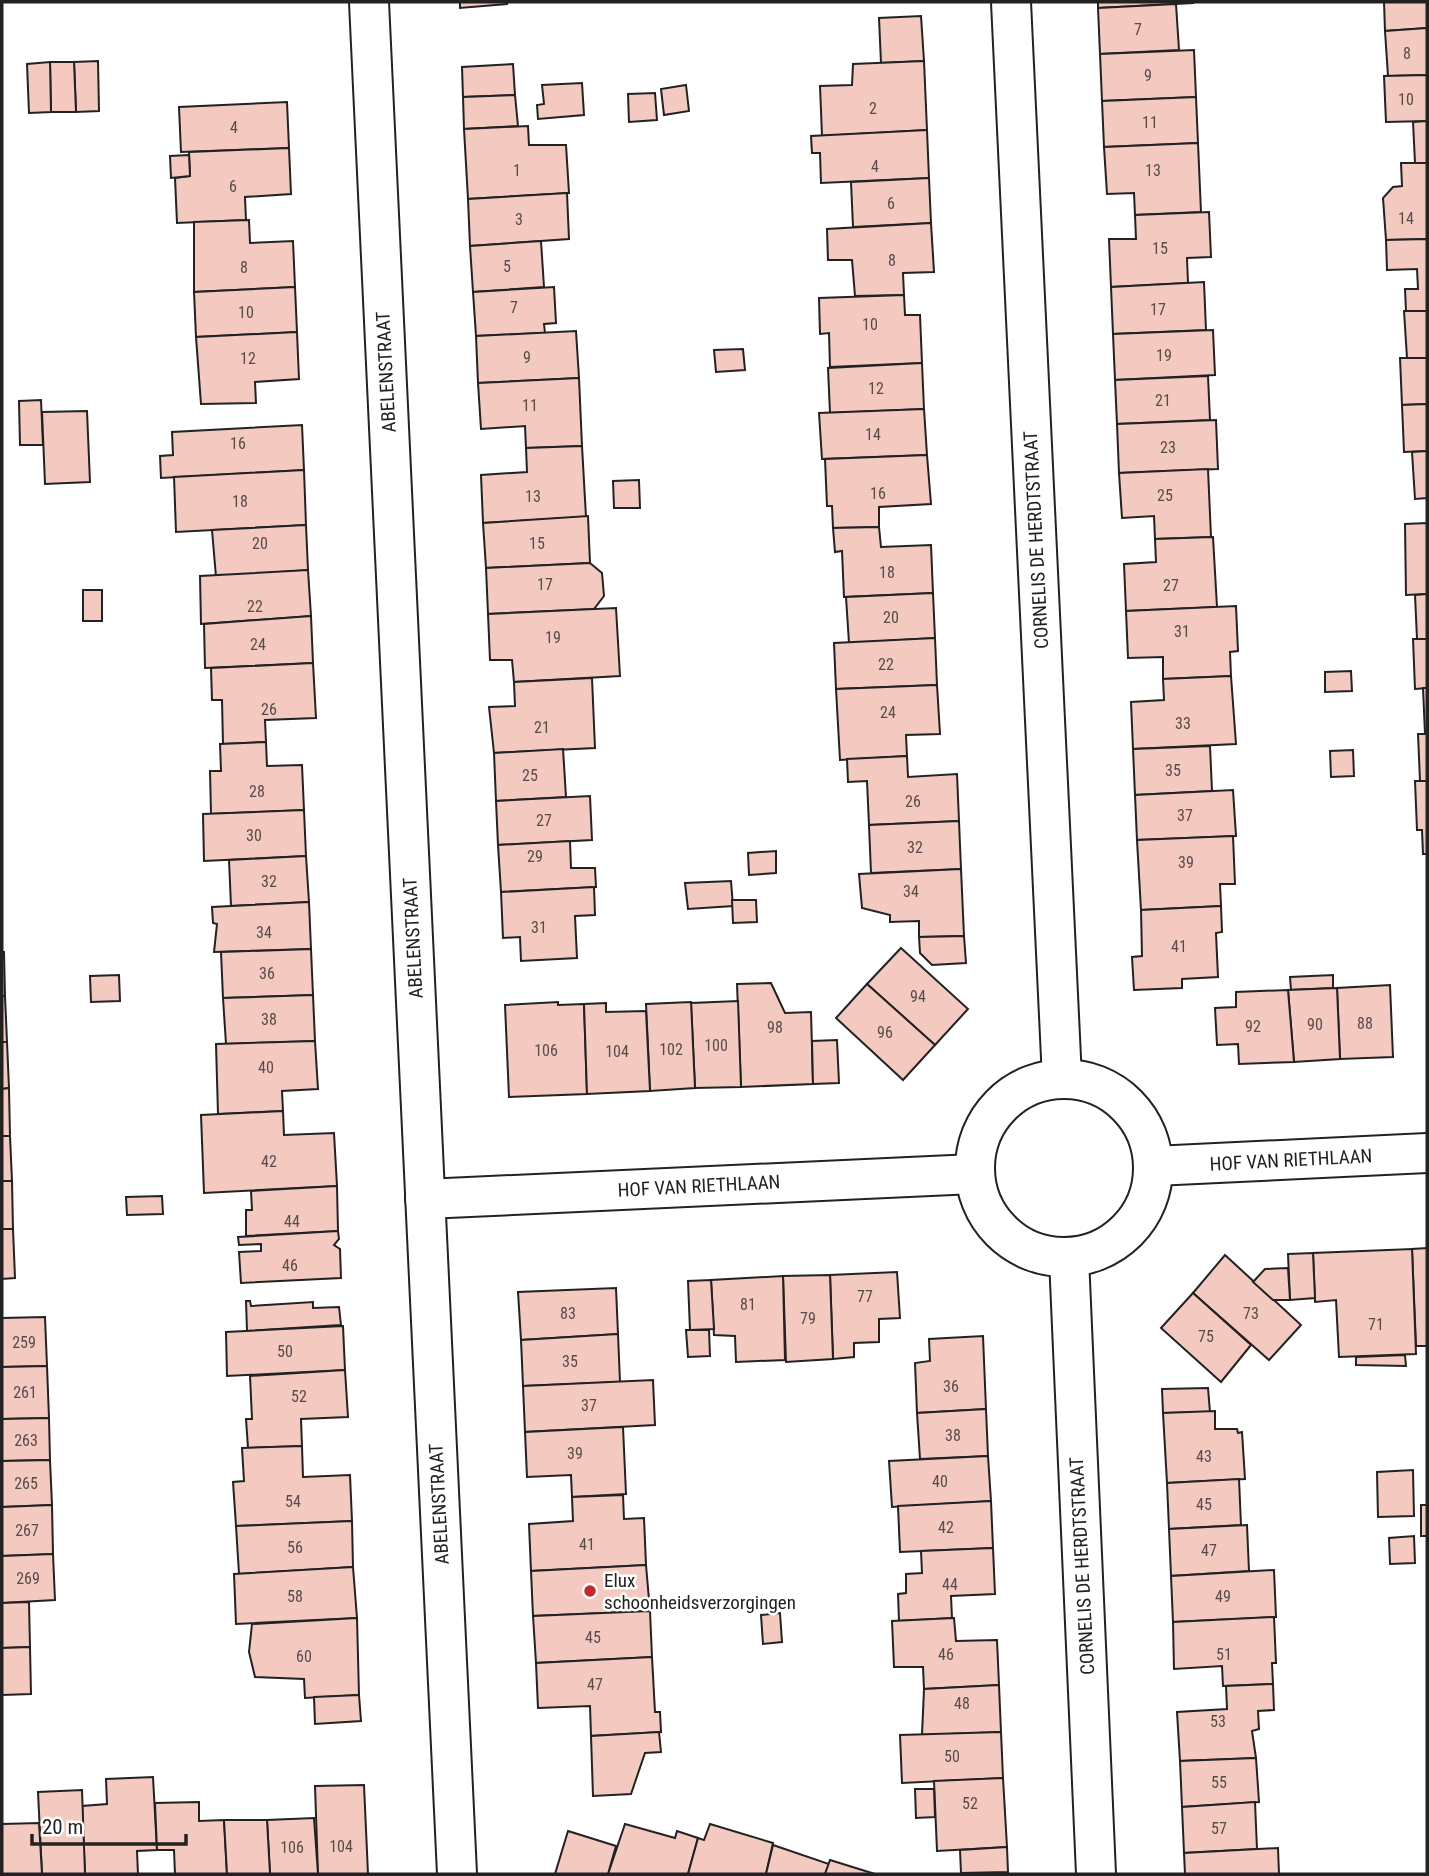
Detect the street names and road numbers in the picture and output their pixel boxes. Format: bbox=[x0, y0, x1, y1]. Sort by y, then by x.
street label: ABELENSTRAAT bbox=[371, 311, 401, 433]
street label: CORNELIS DE HERDTSTRAAT bbox=[1019, 430, 1053, 650]
street label: ABELENSTRAAT bbox=[398, 877, 428, 999]
street label: HOF VAN RIETHLAAN bbox=[1209, 1144, 1373, 1176]
street label: HOF VAN RIETHLAAN bbox=[617, 1170, 781, 1202]
street label: ABELENSTRAAT bbox=[424, 1443, 454, 1565]
street label: CORNELIS DE HERDTSTRAAT bbox=[1065, 1456, 1099, 1676]

